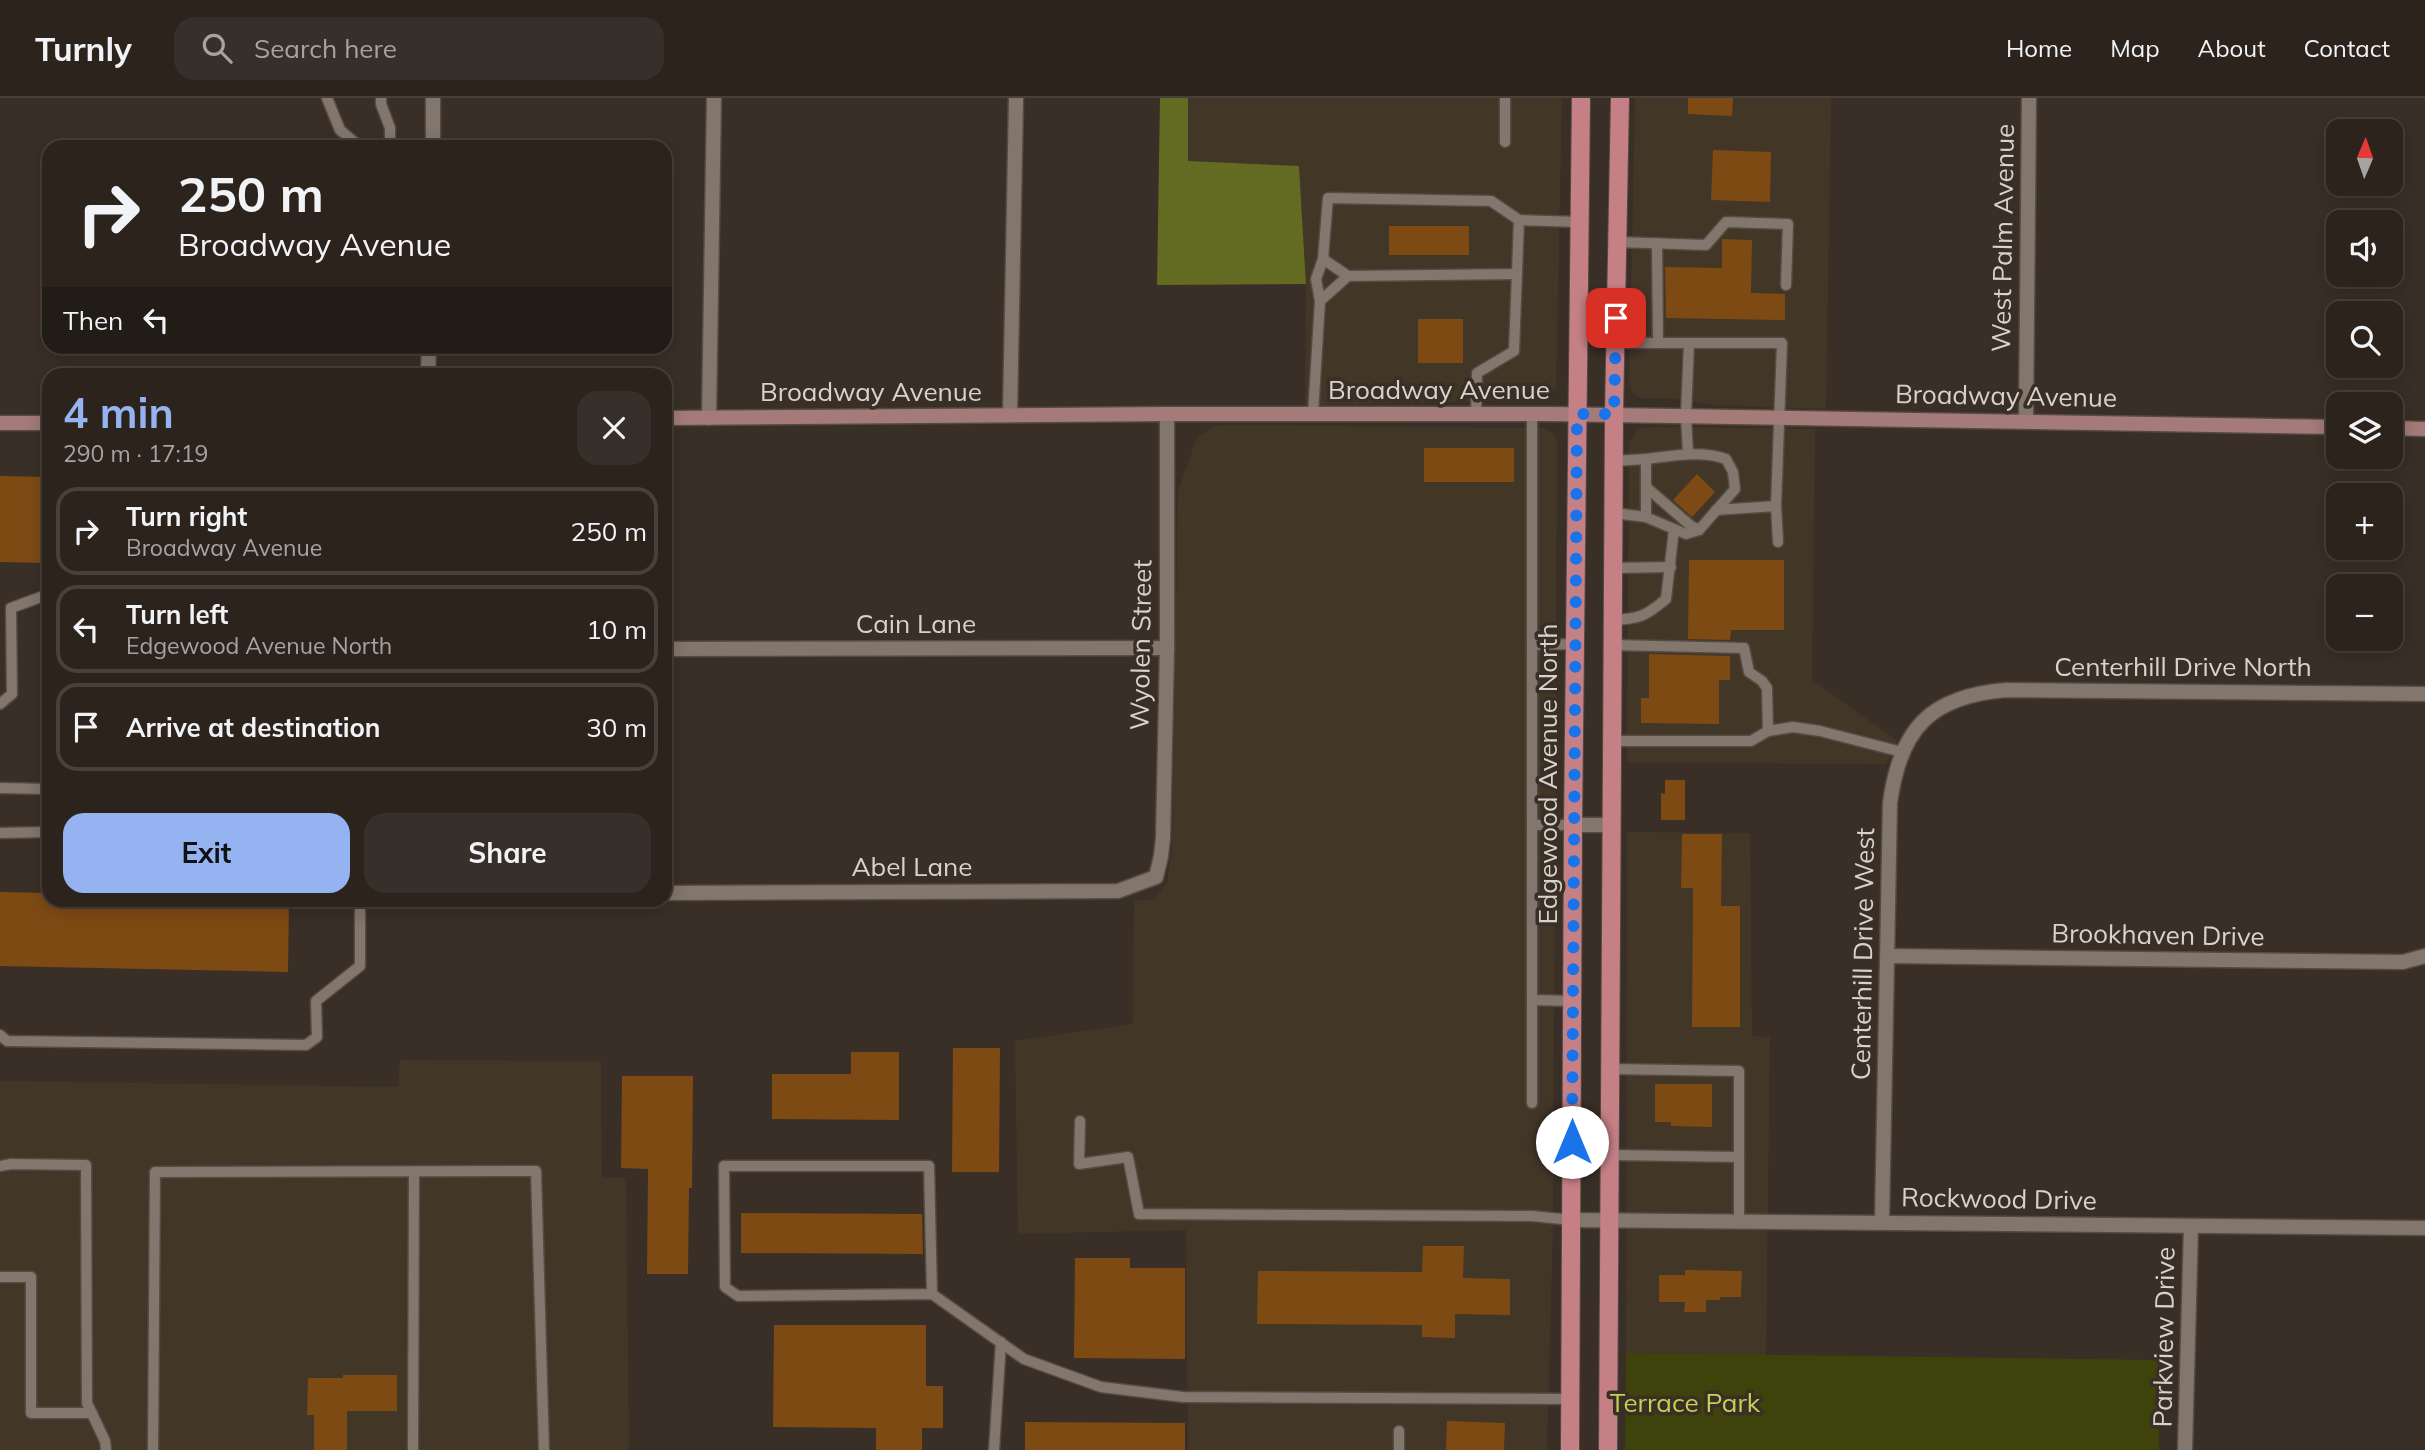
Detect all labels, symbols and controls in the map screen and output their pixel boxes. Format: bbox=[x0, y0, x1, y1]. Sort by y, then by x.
search box bbox=[174, 17, 664, 80]
text: Turnly bbox=[35, 28, 132, 69]
icon: search bbox=[198, 29, 236, 67]
text: Search here bbox=[254, 32, 397, 65]
text: Home bbox=[2006, 33, 2072, 63]
text: Map bbox=[2110, 33, 2160, 63]
text: About bbox=[2198, 33, 2266, 63]
text: Contact bbox=[2304, 33, 2390, 63]
north arrow bbox=[2326, 119, 2403, 196]
map controls bbox=[2326, 119, 2403, 651]
street label: West Palm Avenue bbox=[1984, 123, 2021, 352]
text: 250 m bbox=[178, 163, 324, 224]
icon: right bbox=[63, 168, 154, 259]
button: sound bbox=[2326, 210, 2403, 287]
text: Broadway Avenue bbox=[178, 224, 451, 264]
pin bbox=[1586, 288, 1646, 348]
icon: arrive bbox=[1597, 299, 1635, 337]
icon: left bbox=[137, 301, 175, 339]
button: search bbox=[2326, 301, 2403, 378]
text: Then bbox=[63, 304, 123, 337]
street label: Broadway Avenue bbox=[1328, 373, 1550, 406]
street label: Broadway Avenue bbox=[760, 375, 982, 408]
street label: Broadway Avenue bbox=[1895, 377, 2117, 414]
text: 4 min bbox=[63, 386, 174, 439]
button: close bbox=[577, 391, 651, 465]
button: layers bbox=[2326, 392, 2403, 469]
text: 290 m · 17:19 bbox=[63, 439, 208, 468]
button: + bbox=[2326, 483, 2403, 560]
text: Turn right bbox=[126, 500, 247, 533]
icon: right bbox=[67, 512, 105, 550]
text: 250 m bbox=[571, 515, 647, 548]
text: Broadway Avenue bbox=[126, 533, 322, 562]
street label: Wyolen Street bbox=[1123, 559, 1158, 731]
button: − bbox=[2326, 574, 2403, 651]
text: Turn left bbox=[126, 598, 228, 631]
street label: Cain Lane bbox=[856, 607, 976, 640]
icon: left bbox=[67, 610, 105, 648]
text: 10 m bbox=[586, 613, 647, 646]
street label: Edgewood Avenue North bbox=[1531, 624, 1564, 925]
text: Edgewood Avenue North bbox=[126, 631, 392, 660]
street label: Centerhill Drive North bbox=[2054, 650, 2312, 683]
icon: arrive bbox=[67, 708, 105, 746]
text: Arrive at destination bbox=[126, 711, 381, 744]
text: 30 m bbox=[586, 711, 647, 744]
button: Exit bbox=[63, 813, 350, 893]
button: Share bbox=[364, 813, 651, 893]
street label: Centerhill Drive West bbox=[1844, 828, 1881, 1080]
street label: Abel Lane bbox=[852, 850, 972, 883]
street label: Brookhaven Drive bbox=[2051, 916, 2265, 953]
position arrow bbox=[1535, 1105, 1609, 1179]
street label: Rockwood Drive bbox=[1901, 1180, 2097, 1217]
street label: Parkview Drive bbox=[2145, 1246, 2182, 1427]
park label: Terrace Park bbox=[1610, 1386, 1761, 1419]

